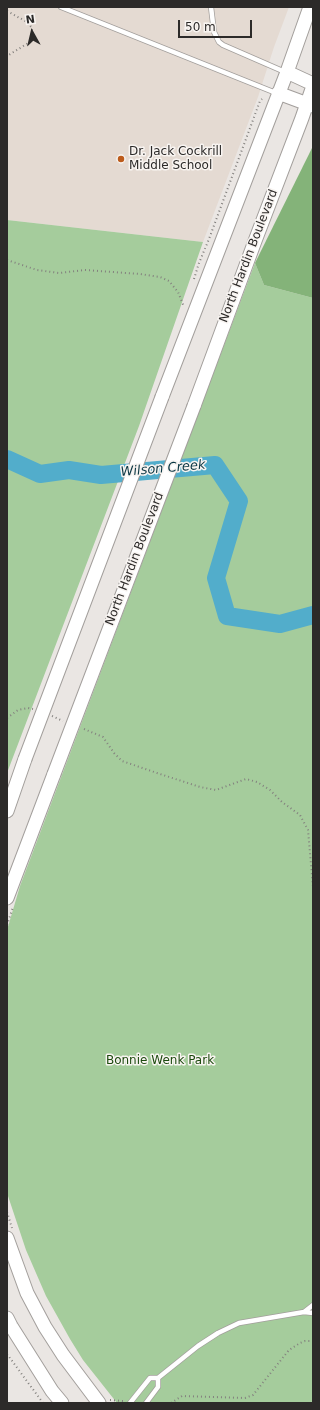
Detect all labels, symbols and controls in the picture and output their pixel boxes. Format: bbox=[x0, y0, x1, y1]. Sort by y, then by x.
north arrow bbox=[12, 12, 52, 52]
scale bar bbox=[180, 12, 254, 38]
text: N bbox=[25, 13, 36, 27]
text: 50 m bbox=[185, 20, 216, 34]
place label: Dr. Jack Cockrill Middle School bbox=[129, 145, 222, 173]
marker: Dr. Jack Cockrill Middle School bbox=[116, 154, 126, 164]
street label: North Hardin Boulevard bbox=[217, 187, 281, 325]
water label: Wilson Creek bbox=[120, 458, 206, 480]
street label: North Hardin Boulevard bbox=[103, 490, 167, 628]
park label: Bonnie Wenk Park bbox=[106, 1054, 214, 1068]

